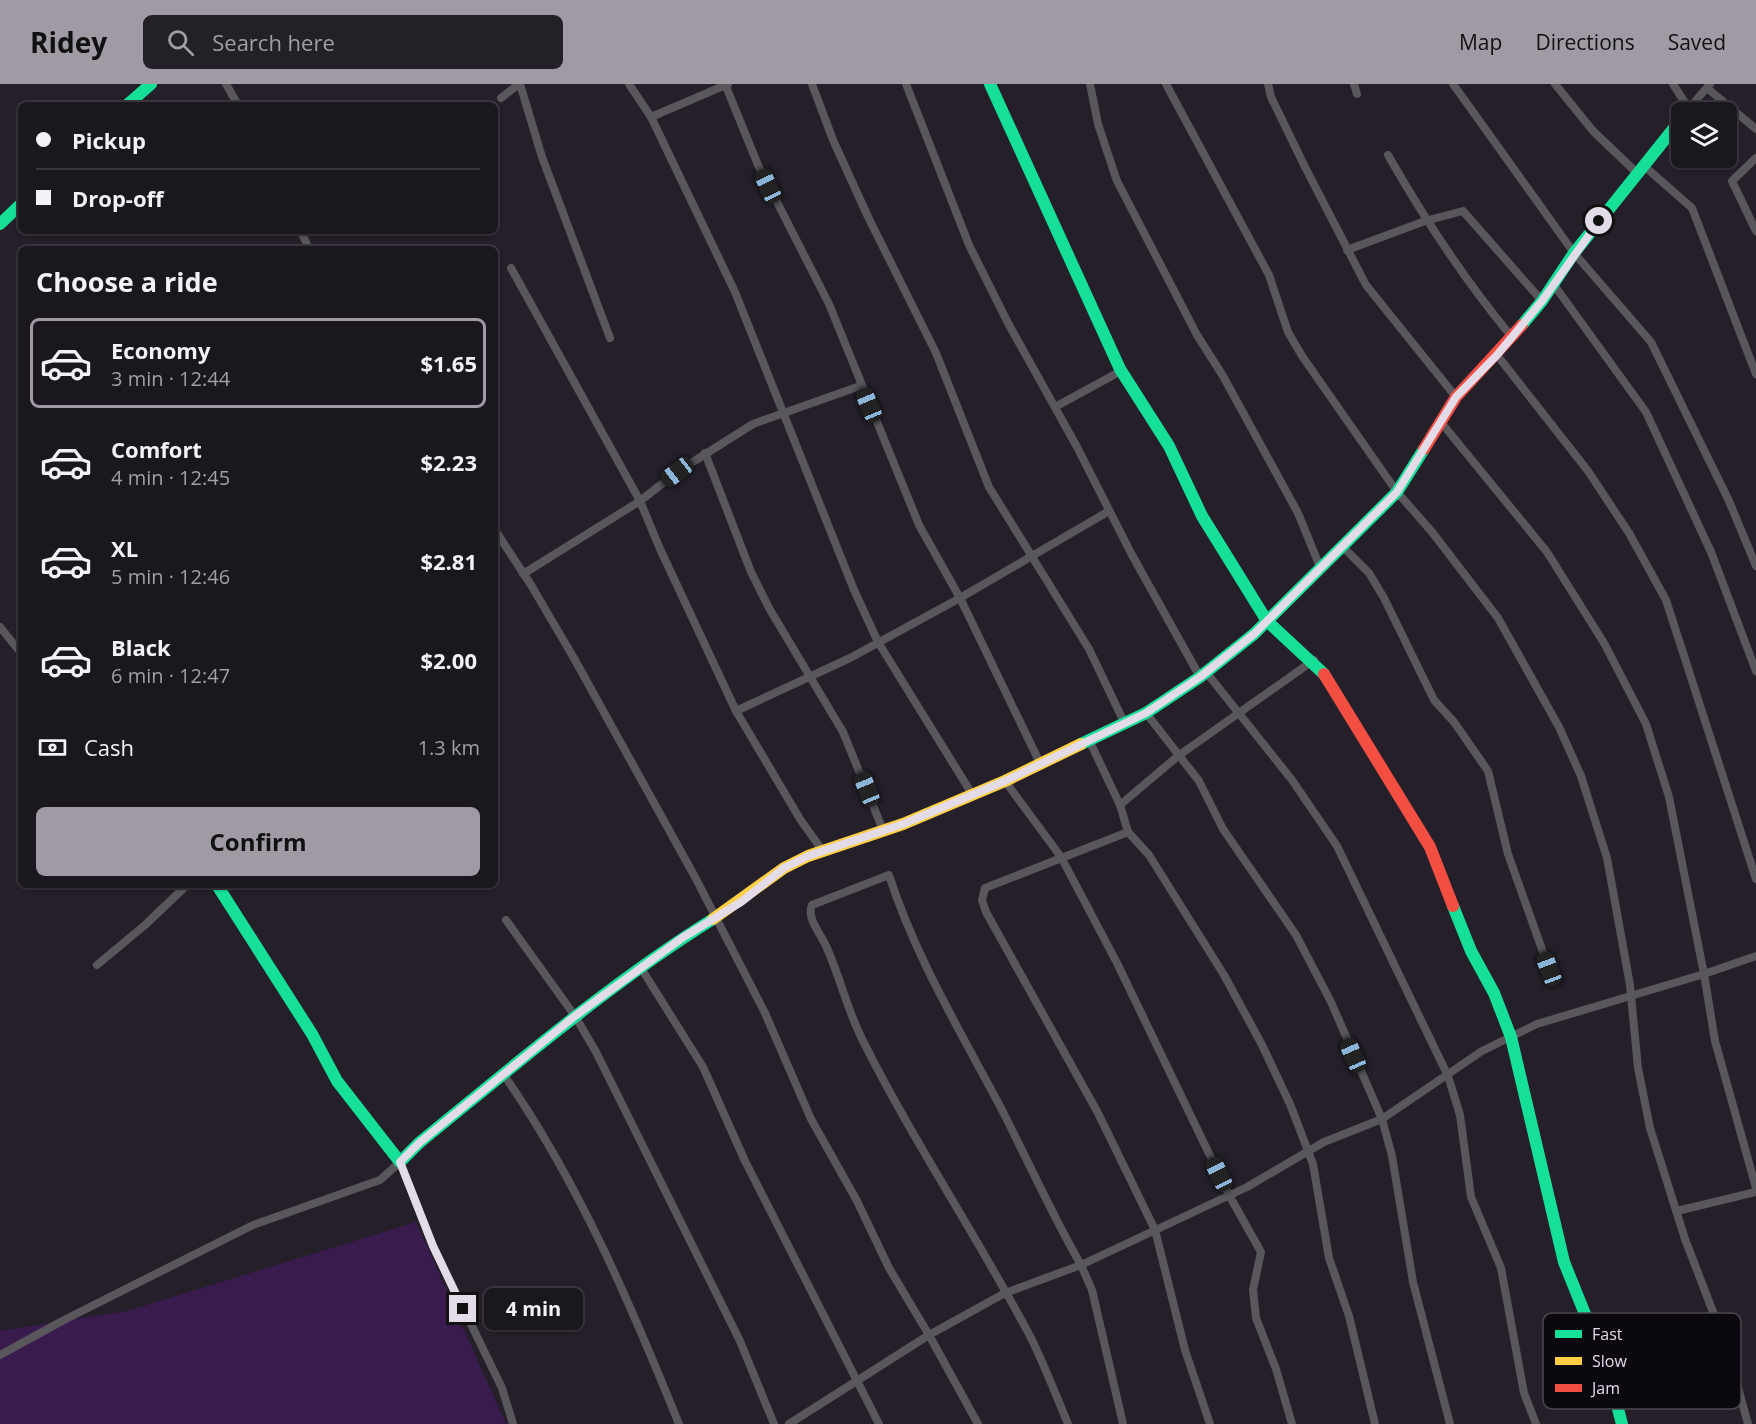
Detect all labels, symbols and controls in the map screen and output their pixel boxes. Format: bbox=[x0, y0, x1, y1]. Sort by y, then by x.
search box bbox=[143, 15, 563, 69]
text: Ridey bbox=[30, 23, 107, 61]
icon: search bbox=[164, 26, 197, 59]
text: Search here bbox=[212, 27, 335, 57]
text: Map bbox=[1459, 28, 1502, 56]
text: Directions bbox=[1535, 28, 1635, 56]
text: Saved bbox=[1668, 28, 1726, 56]
map controls bbox=[1671, 102, 1737, 168]
button: layers bbox=[1671, 102, 1737, 168]
text: Pickup bbox=[72, 125, 146, 155]
car bbox=[752, 166, 784, 206]
text: Drop-off bbox=[72, 183, 164, 213]
route start bbox=[1585, 207, 1612, 234]
text: Choose a ride bbox=[36, 263, 218, 300]
text: Economy bbox=[111, 335, 210, 365]
icon: car bbox=[39, 336, 93, 390]
text: $1.65 bbox=[420, 348, 477, 378]
text: 3 min · 12:44 bbox=[111, 365, 230, 392]
car bbox=[854, 385, 884, 425]
text: Comfort bbox=[111, 434, 202, 464]
icon: car bbox=[39, 435, 93, 489]
text: $2.23 bbox=[420, 447, 477, 477]
car bbox=[657, 454, 697, 490]
text: 4 min · 12:45 bbox=[111, 464, 230, 491]
text: XL bbox=[111, 533, 138, 563]
icon: car bbox=[39, 534, 93, 588]
text: $2.81 bbox=[420, 546, 477, 576]
text: 5 min · 12:46 bbox=[111, 563, 230, 590]
text: Black bbox=[111, 632, 171, 662]
icon: car bbox=[39, 633, 93, 687]
text: $2.00 bbox=[420, 645, 477, 675]
text: 6 min · 12:47 bbox=[111, 662, 230, 689]
icon: cash bbox=[36, 731, 69, 764]
text: Cash bbox=[84, 732, 134, 762]
text: 1.3 km bbox=[418, 734, 480, 761]
car bbox=[852, 769, 882, 809]
button: Confirm bbox=[36, 807, 480, 876]
car bbox=[1534, 949, 1564, 989]
car bbox=[1337, 1035, 1369, 1075]
car bbox=[1203, 1154, 1235, 1194]
callout: 4 min bbox=[484, 1288, 583, 1330]
route end bbox=[449, 1295, 476, 1322]
text: 4 min bbox=[506, 1295, 561, 1322]
legend bbox=[1543, 1313, 1741, 1409]
text: Fast bbox=[1592, 1323, 1623, 1345]
text: Slow bbox=[1592, 1350, 1627, 1372]
text: Jam bbox=[1590, 1377, 1620, 1399]

